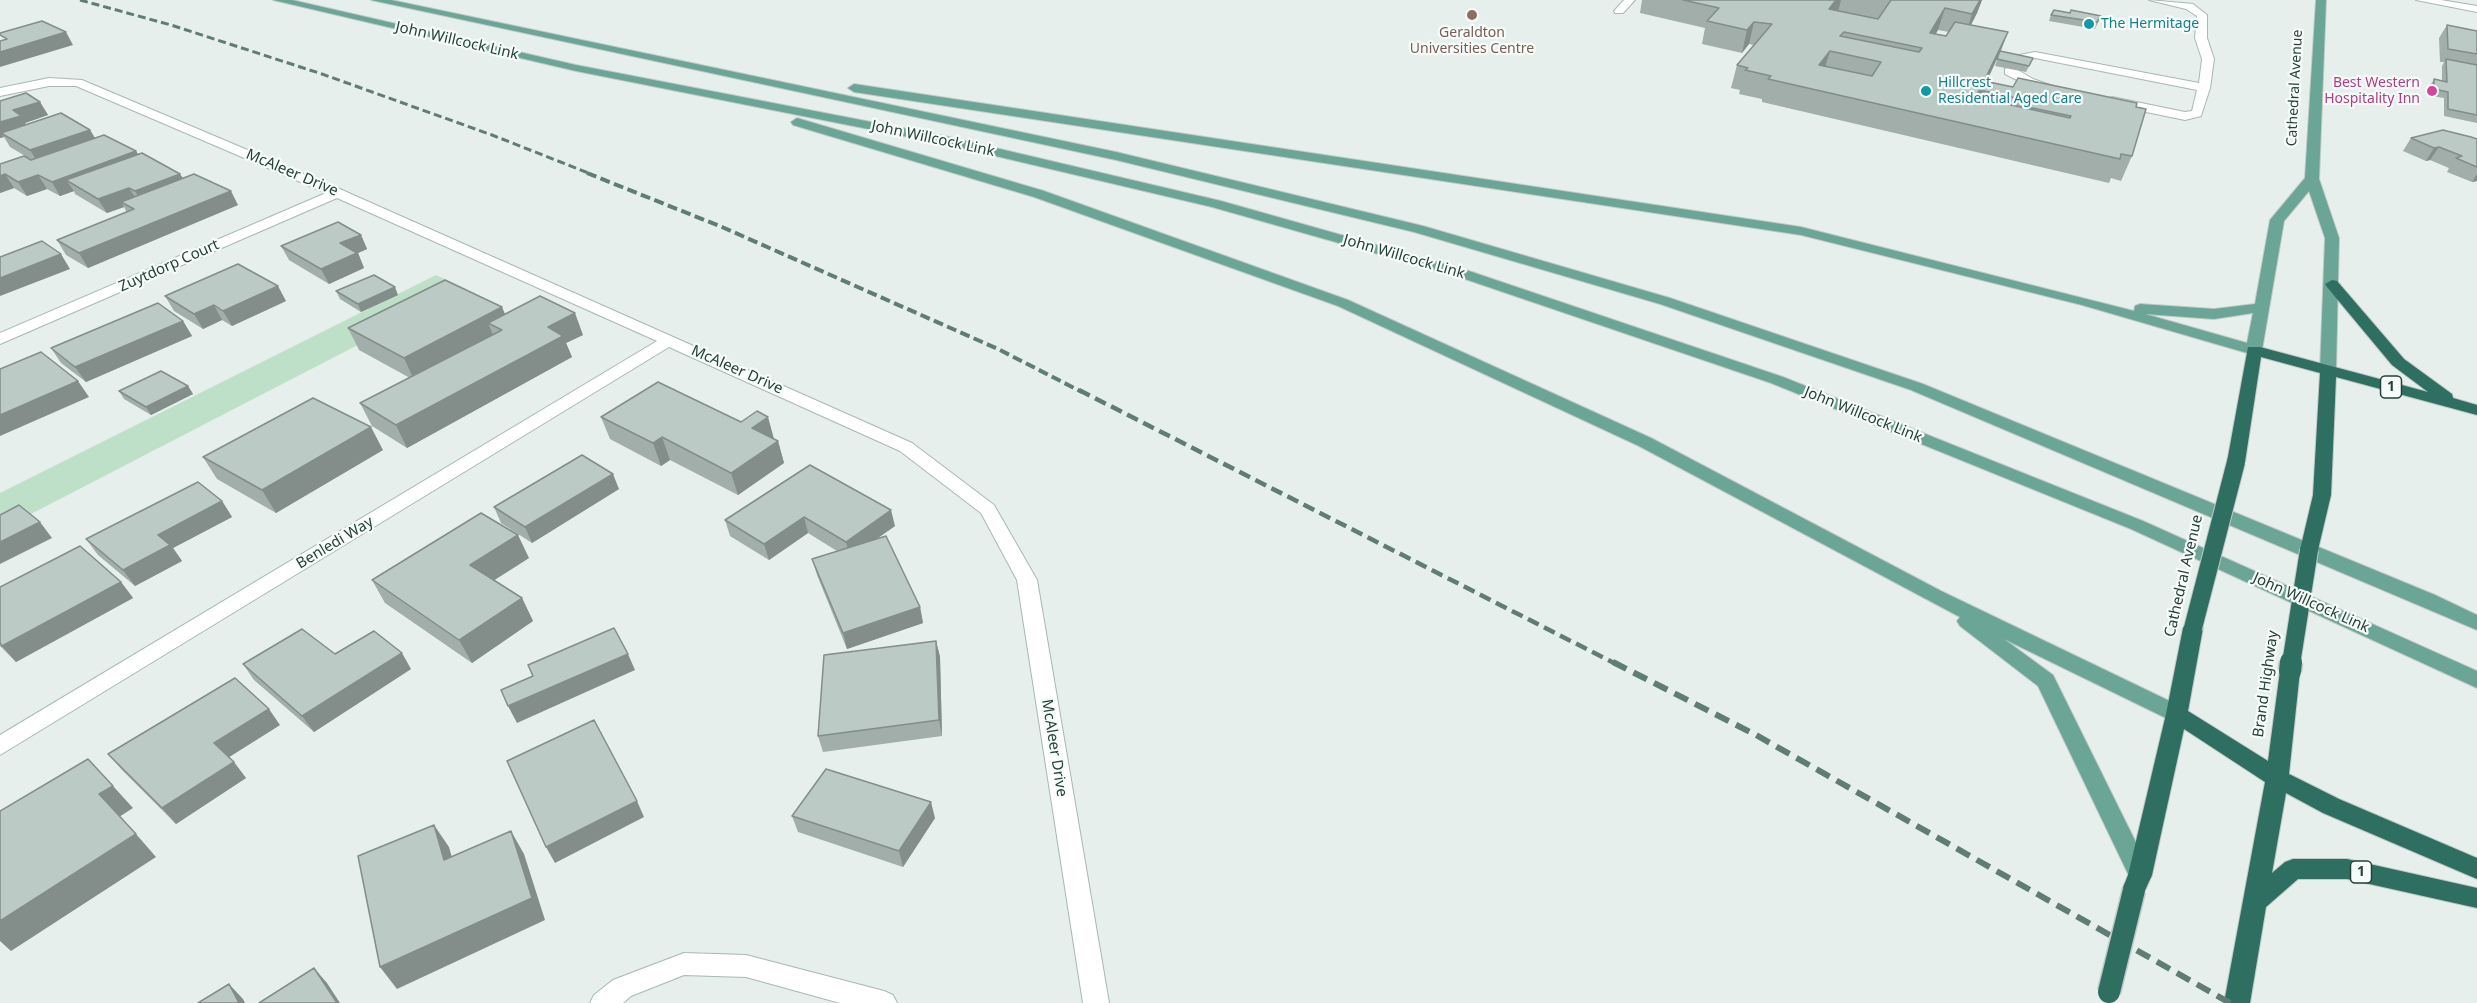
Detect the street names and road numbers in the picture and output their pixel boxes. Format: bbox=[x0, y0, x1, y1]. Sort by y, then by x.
street label: John Willcock Link bbox=[394, 18, 520, 64]
street label: Cathedral Avenue bbox=[2284, 29, 2306, 147]
street label: John Willcock Link bbox=[870, 117, 996, 161]
street label: McAleer Drive bbox=[243, 145, 341, 201]
street label: John Willcock Link bbox=[1341, 231, 1467, 283]
street label: Zuytdorp Court bbox=[116, 236, 222, 296]
street label: McAleer Drive bbox=[688, 342, 786, 398]
road number: 1 bbox=[2380, 376, 2402, 398]
street label: John Willcock Link bbox=[1801, 383, 1925, 447]
street label: Benledi Way bbox=[293, 513, 377, 573]
street label: Cathedral Avenue bbox=[2161, 513, 2207, 639]
street label: John Willcock Link bbox=[2250, 569, 2372, 637]
street label: Brand Highway bbox=[2250, 629, 2282, 739]
street label: McAleer Drive bbox=[1037, 698, 1071, 798]
road number: 1 bbox=[2350, 861, 2372, 883]

